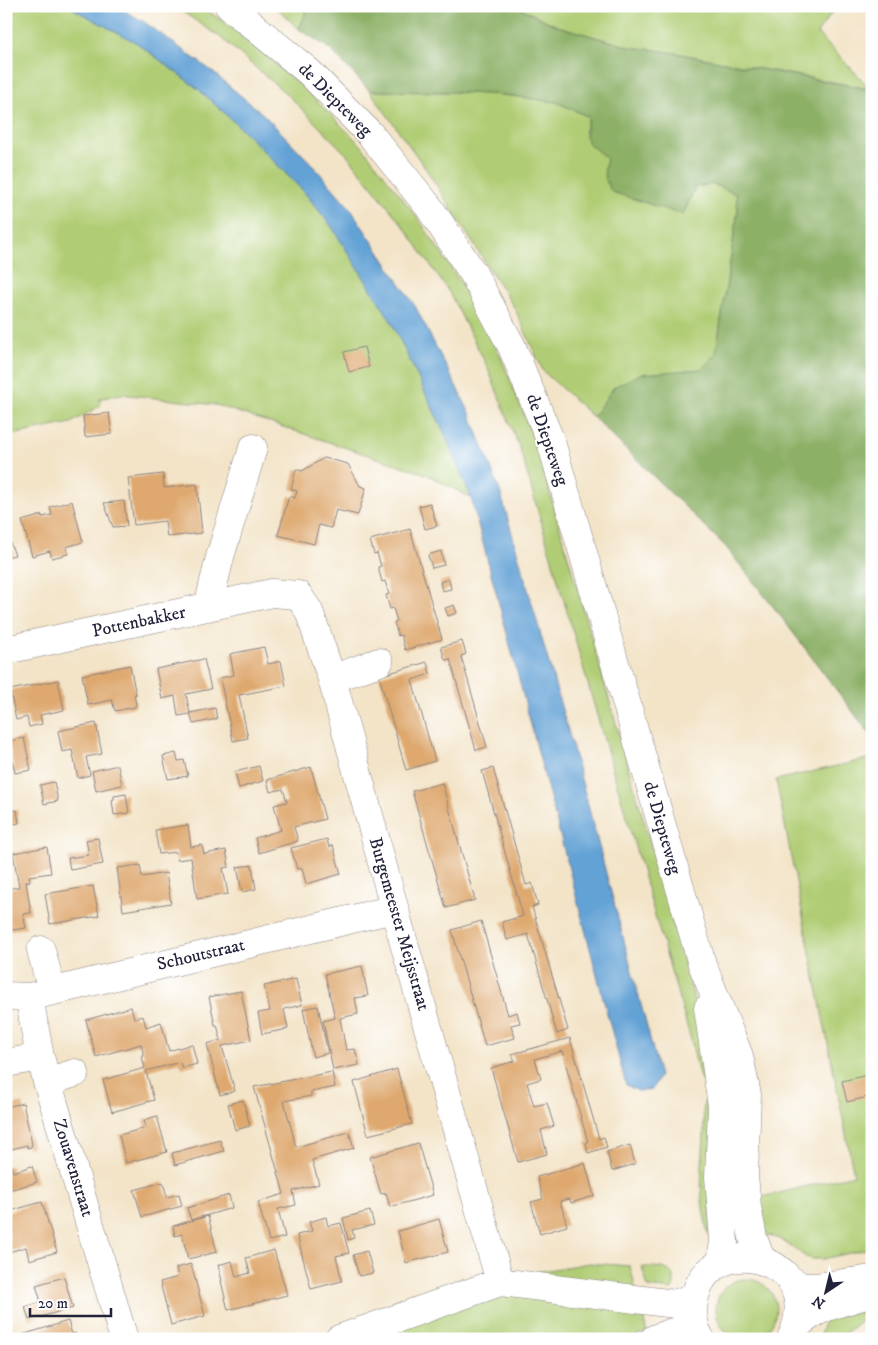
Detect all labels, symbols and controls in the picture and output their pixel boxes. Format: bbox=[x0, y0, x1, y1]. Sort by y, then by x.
street label: de Diepteweg bbox=[293, 58, 377, 142]
street label: de Diepteweg bbox=[521, 391, 573, 489]
street label: Pottenbakker bbox=[90, 601, 188, 643]
street label: de Diepteweg bbox=[638, 779, 686, 877]
street label: Burgemeester Meijsstraat bbox=[364, 835, 434, 1013]
street label: Schoutstraat bbox=[155, 934, 247, 976]
street label: Zouavenstraat bbox=[48, 1117, 98, 1220]
north arrow bbox=[800, 1268, 850, 1318]
scale bar bbox=[30, 1285, 111, 1317]
text: N bbox=[809, 1291, 829, 1313]
text: 20 m bbox=[38, 1294, 68, 1313]

